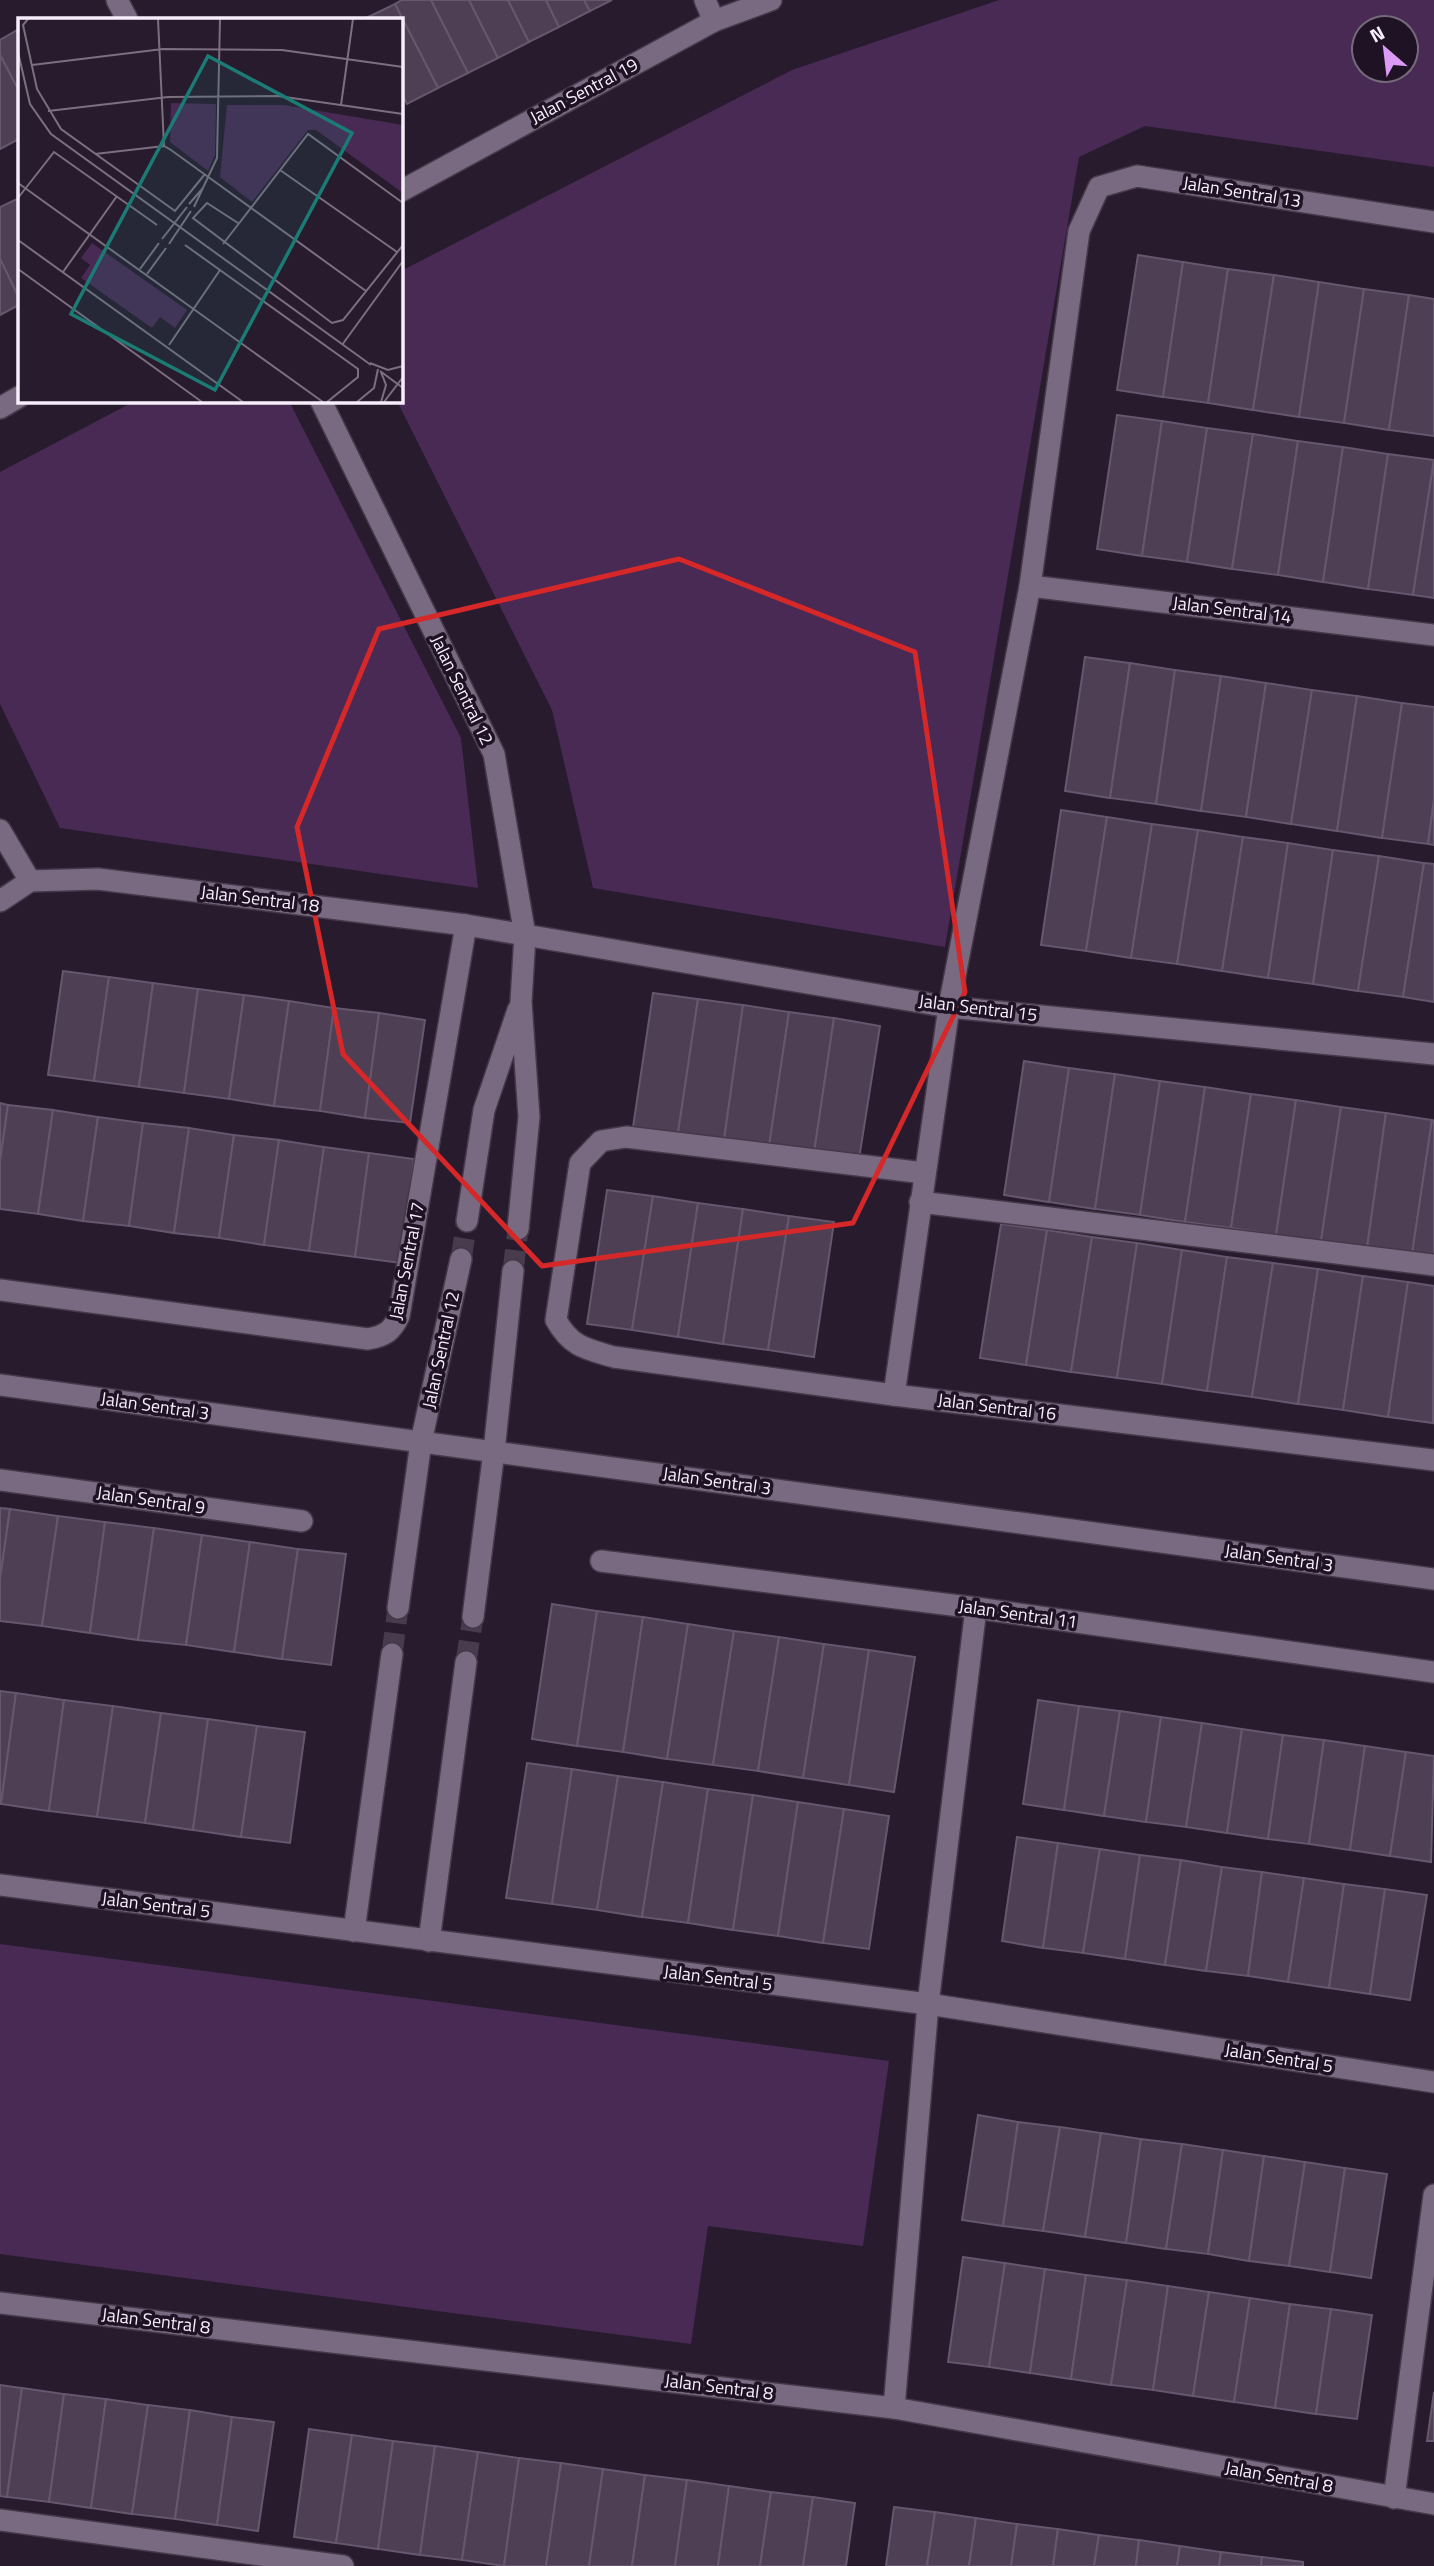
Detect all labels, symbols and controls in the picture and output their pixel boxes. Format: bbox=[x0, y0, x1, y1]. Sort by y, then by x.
north arrow bbox=[1350, 14, 1420, 84]
inset map bbox=[18, 18, 402, 402]
text: N bbox=[1364, 18, 1389, 49]
street label: Jalan Sentral 19 bbox=[525, 51, 643, 130]
street label: Jalan Sentral 13 bbox=[1181, 169, 1303, 214]
street label: Jalan Sentral 14 bbox=[1171, 589, 1293, 630]
street label: Jalan Sentral 12 bbox=[424, 630, 501, 749]
street label: Jalan Sentral 18 bbox=[199, 878, 321, 919]
street label: Jalan Sentral 15 bbox=[917, 987, 1039, 1028]
street label: Jalan Sentral 17 bbox=[382, 1200, 431, 1322]
street label: Jalan Sentral 12 bbox=[415, 1289, 466, 1411]
street label: Jalan Sentral 3 bbox=[99, 1385, 211, 1426]
street label: Jalan Sentral 16 bbox=[936, 1386, 1058, 1427]
street label: Jalan Sentral 3 bbox=[661, 1460, 773, 1501]
street label: Jalan Sentral 9 bbox=[95, 1479, 207, 1520]
street label: Jalan Sentral 3 bbox=[1223, 1537, 1335, 1578]
street label: Jalan Sentral 11 bbox=[957, 1592, 1079, 1635]
street label: Jalan Sentral 5 bbox=[100, 1884, 212, 1925]
street label: Jalan Sentral 5 bbox=[662, 1957, 774, 1998]
street label: Jalan Sentral 5 bbox=[1223, 2036, 1335, 2079]
street label: Jalan Sentral 8 bbox=[100, 2300, 212, 2341]
street label: Jalan Sentral 8 bbox=[663, 2366, 775, 2407]
street label: Jalan Sentral 8 bbox=[1223, 2454, 1335, 2499]

